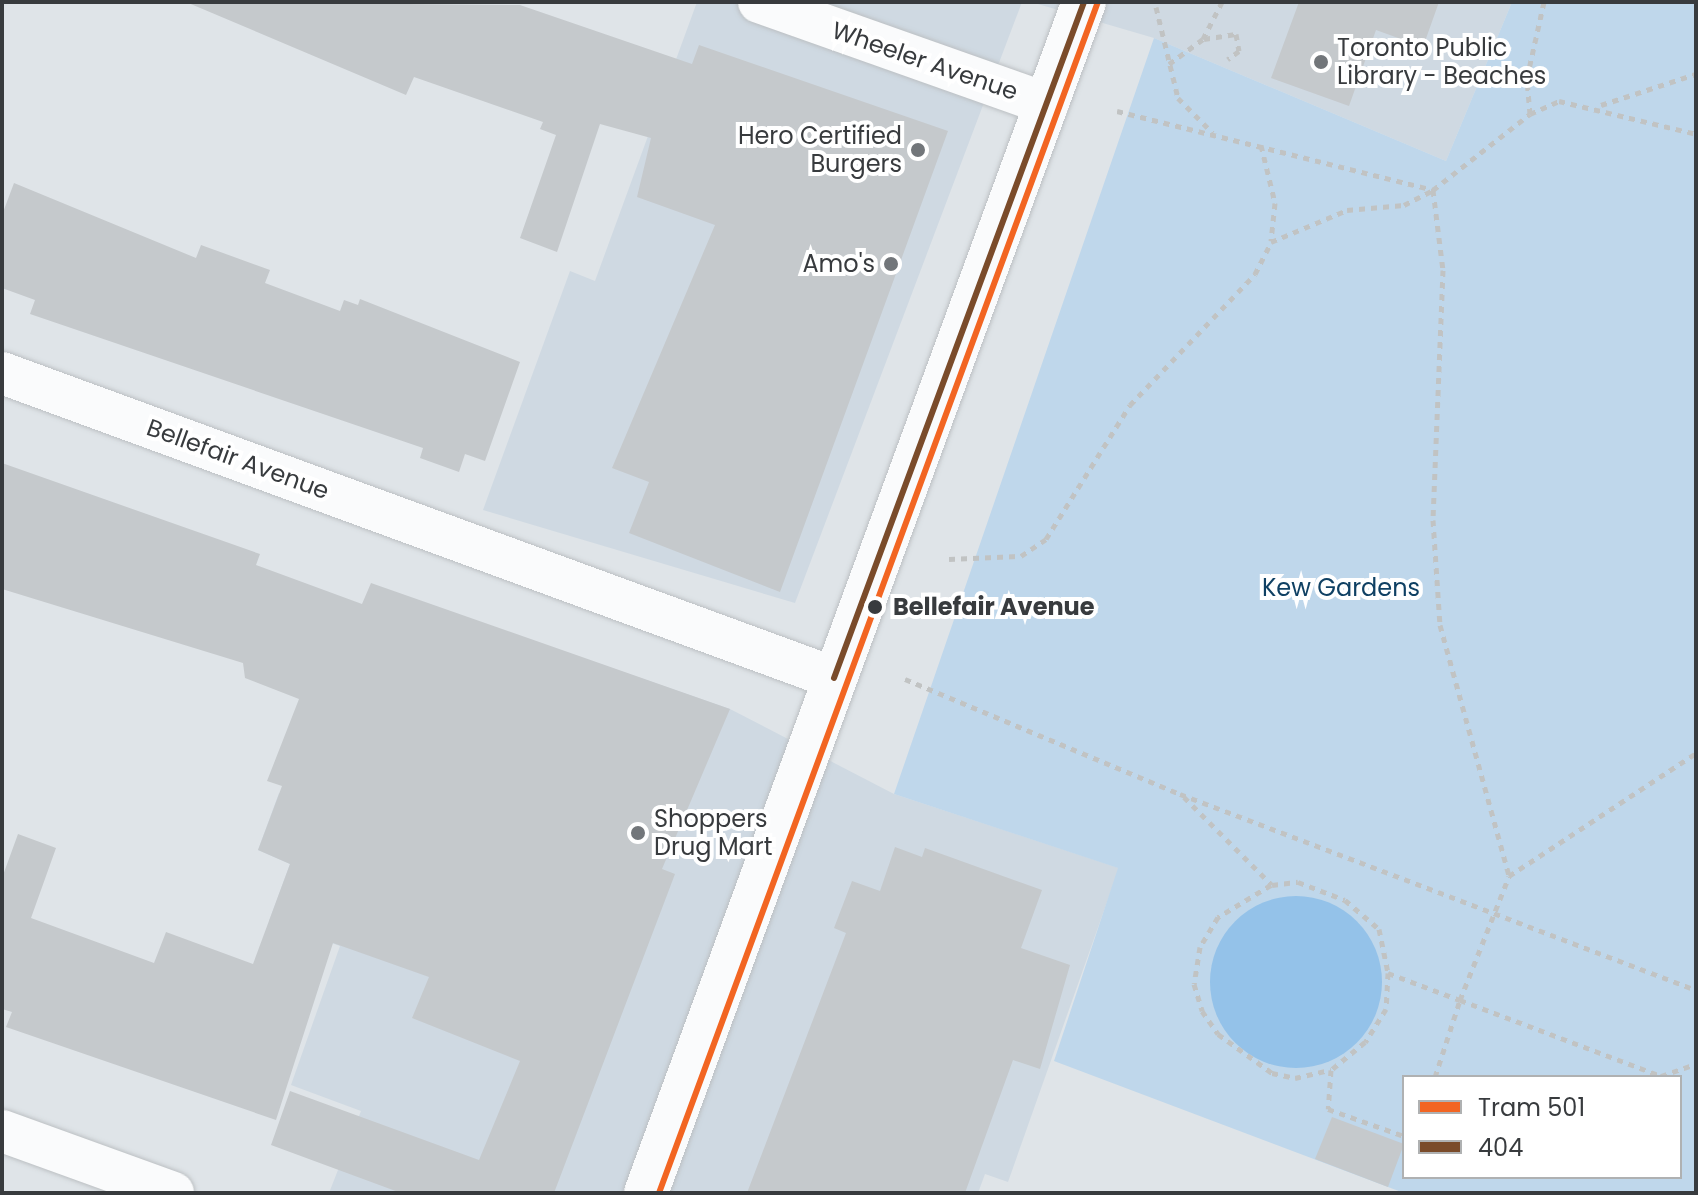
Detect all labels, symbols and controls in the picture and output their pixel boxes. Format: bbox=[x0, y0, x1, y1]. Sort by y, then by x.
street label: Wheeler Avenue bbox=[828, 16, 1022, 106]
place label: Toronto Public Library - Beaches bbox=[1337, 34, 1546, 90]
marker: Toronto Public Library - Beaches bbox=[1312, 53, 1330, 71]
place label: Hero Certified Burgers bbox=[738, 122, 902, 178]
marker: Hero Certified Burgers bbox=[909, 141, 927, 159]
place label: Amo's bbox=[802, 250, 875, 278]
marker: Amo's bbox=[882, 255, 900, 273]
street label: Bellefair Avenue bbox=[143, 413, 333, 505]
park label: Kew Gardens bbox=[1262, 574, 1420, 602]
place label: Bellefair Avenue bbox=[893, 593, 1095, 621]
marker: Bellefair Avenue bbox=[864, 596, 886, 618]
place label: Shoppers Drug Mart bbox=[654, 805, 772, 861]
marker: Shoppers Drug Mart bbox=[629, 824, 647, 842]
legend bbox=[1402, 1075, 1682, 1179]
text: Tram 501 bbox=[1478, 1091, 1585, 1124]
text: 404 bbox=[1478, 1131, 1523, 1164]

